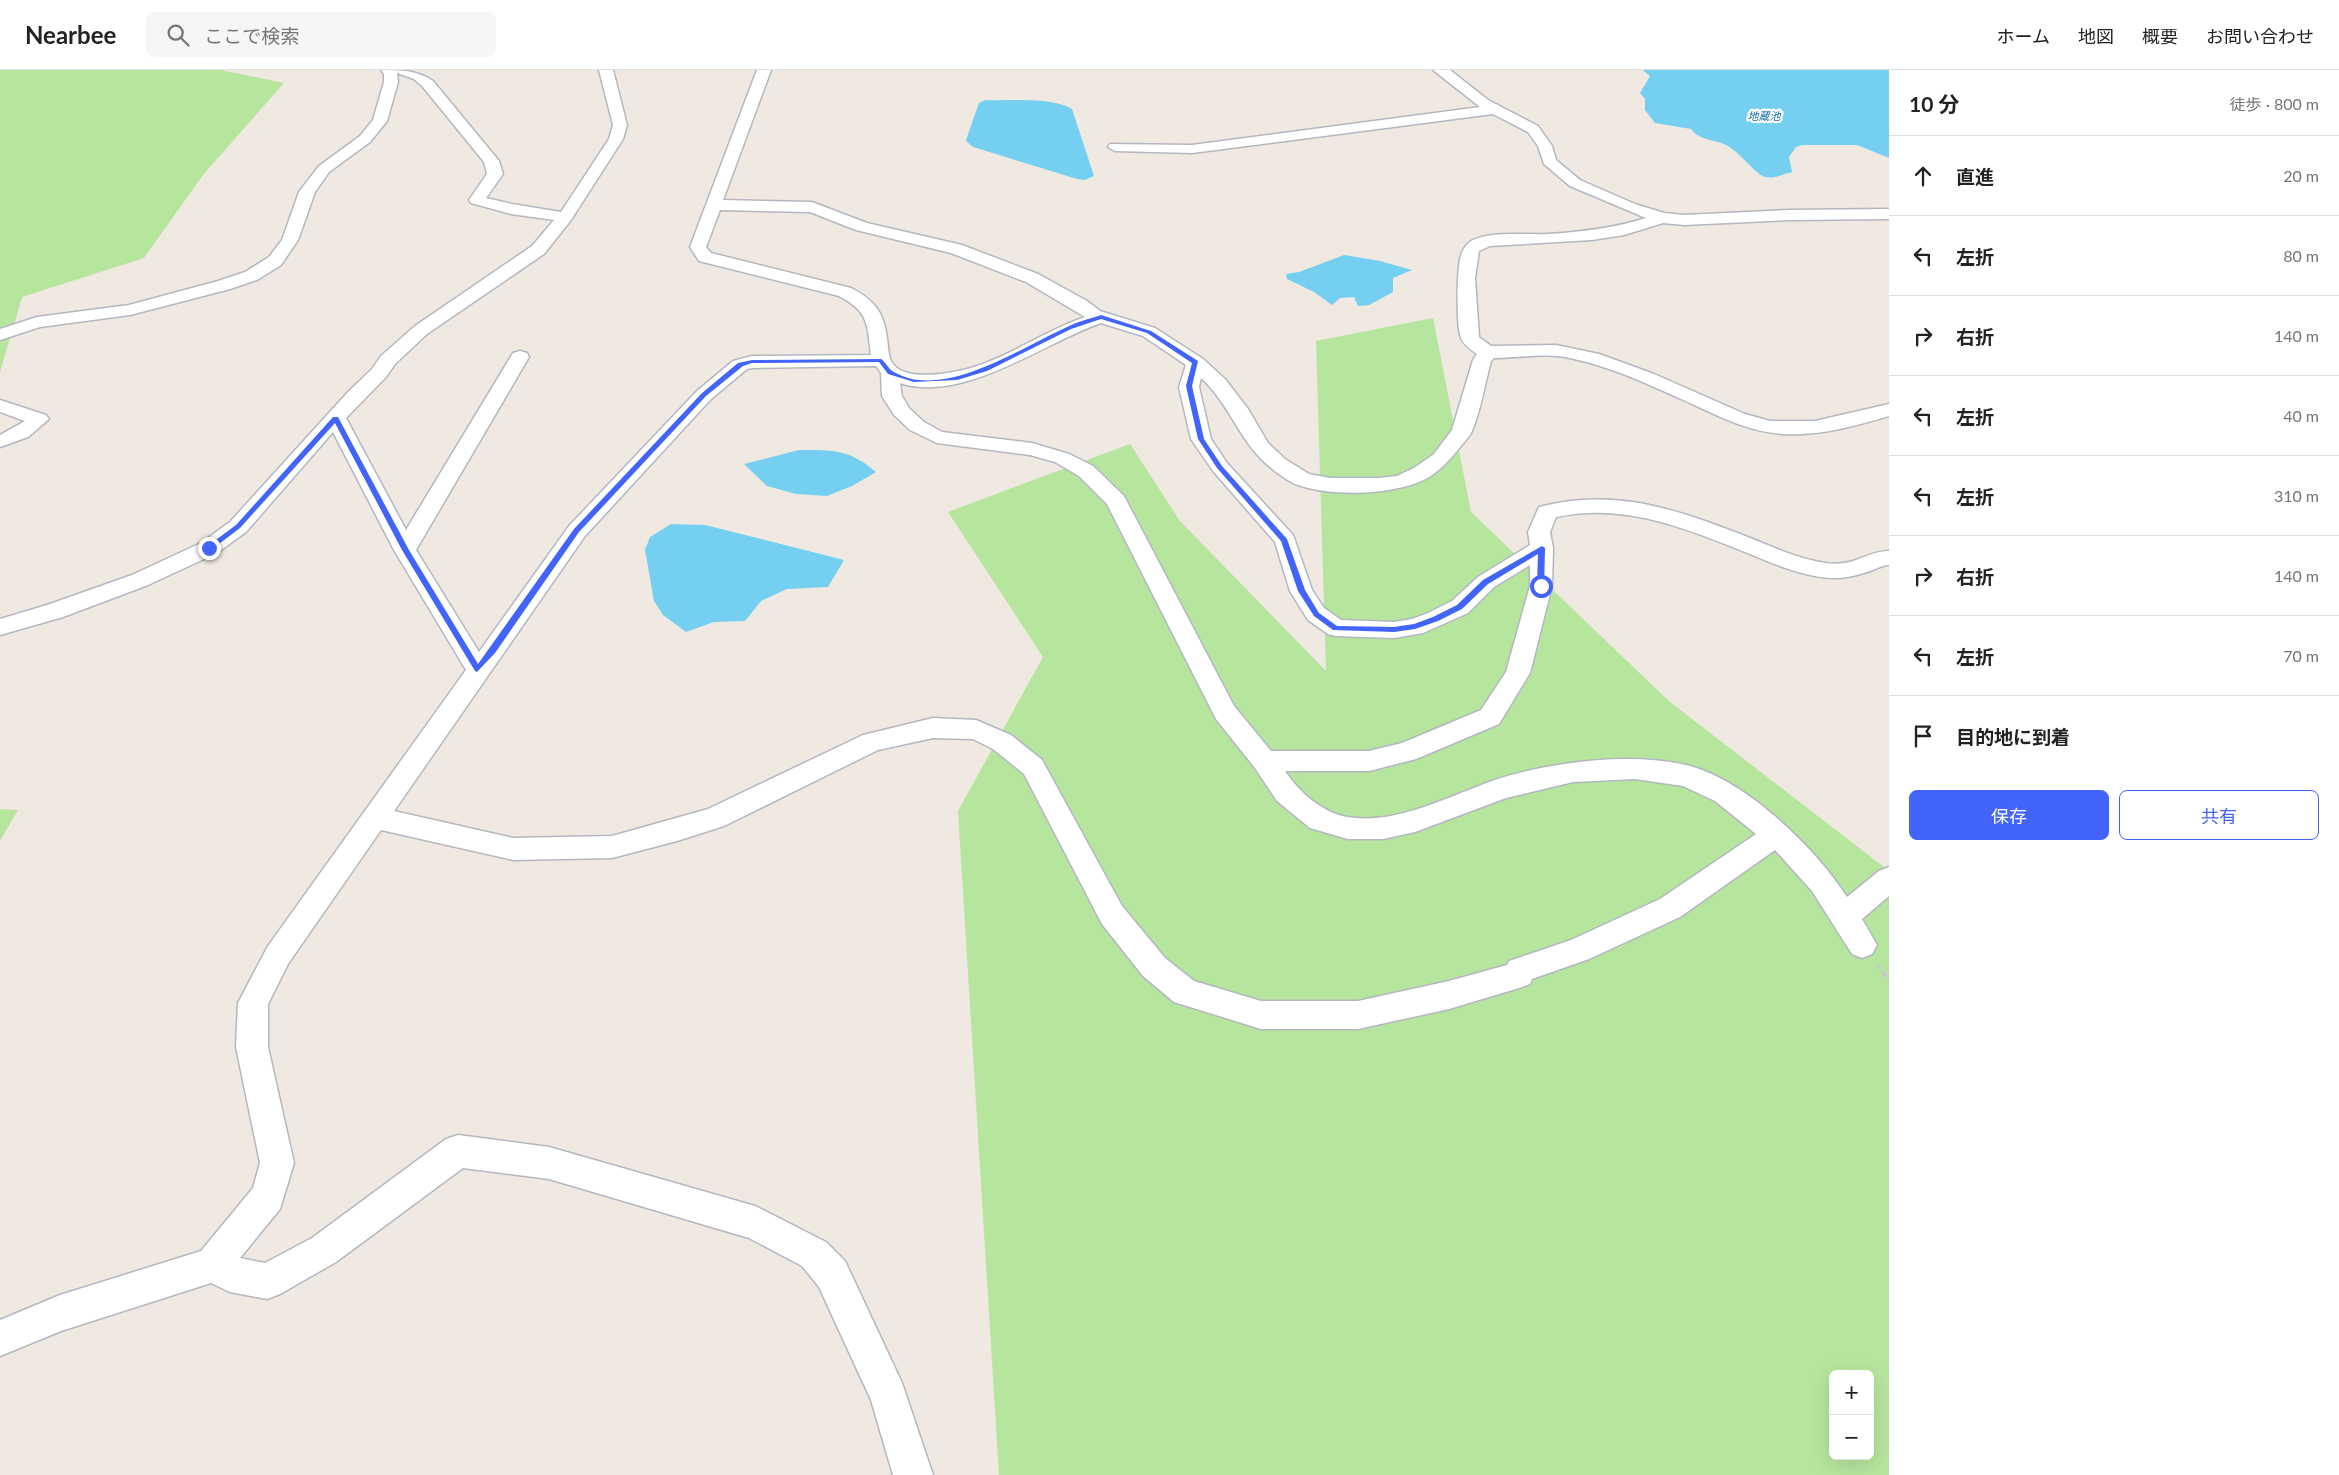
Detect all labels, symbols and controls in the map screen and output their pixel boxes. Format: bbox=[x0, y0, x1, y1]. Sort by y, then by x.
search box bbox=[146, 12, 496, 57]
text: Nearbee bbox=[25, 20, 116, 49]
icon: search bbox=[164, 21, 192, 49]
text: ここで検索 bbox=[204, 24, 299, 47]
text: ホーム bbox=[1997, 25, 2050, 47]
text: 地図 bbox=[2078, 25, 2114, 47]
text: 概要 bbox=[2142, 25, 2178, 47]
text: お問い合わせ bbox=[2206, 25, 2314, 47]
text: 10 分 bbox=[1909, 91, 1959, 116]
text: 徒歩 · 800 m bbox=[2230, 94, 2319, 113]
water label: 地蔵池 bbox=[1748, 109, 1781, 122]
icon: ahead bbox=[1909, 162, 1937, 190]
text: 直進 bbox=[1956, 165, 1994, 188]
text: 20 m bbox=[2283, 166, 2319, 185]
icon: left bbox=[1909, 242, 1937, 270]
text: 左折 bbox=[1956, 245, 1994, 268]
text: 80 m bbox=[2283, 246, 2319, 265]
icon: right bbox=[1909, 322, 1937, 350]
text: 右折 bbox=[1956, 325, 1994, 348]
text: 140 m bbox=[2274, 326, 2319, 345]
icon: left bbox=[1909, 402, 1937, 430]
text: 左折 bbox=[1956, 405, 1994, 428]
text: 40 m bbox=[2283, 406, 2319, 425]
icon: left bbox=[1909, 482, 1937, 510]
text: 左折 bbox=[1956, 485, 1994, 508]
text: 310 m bbox=[2274, 486, 2319, 505]
route end bbox=[198, 537, 221, 560]
icon: right bbox=[1909, 562, 1937, 590]
text: 右折 bbox=[1956, 565, 1994, 588]
text: 140 m bbox=[2274, 566, 2319, 585]
route start bbox=[1530, 575, 1553, 598]
icon: left bbox=[1909, 642, 1937, 670]
text: 左折 bbox=[1956, 645, 1994, 668]
text: 70 m bbox=[2283, 646, 2319, 665]
icon: arrive bbox=[1909, 722, 1937, 750]
text: 目的地に到着 bbox=[1956, 725, 2070, 748]
button: 保存 bbox=[1909, 790, 2109, 840]
button: 共有 bbox=[2119, 790, 2319, 840]
map controls bbox=[1829, 1370, 1874, 1460]
button: + bbox=[1829, 1370, 1874, 1415]
button: − bbox=[1829, 1415, 1874, 1460]

